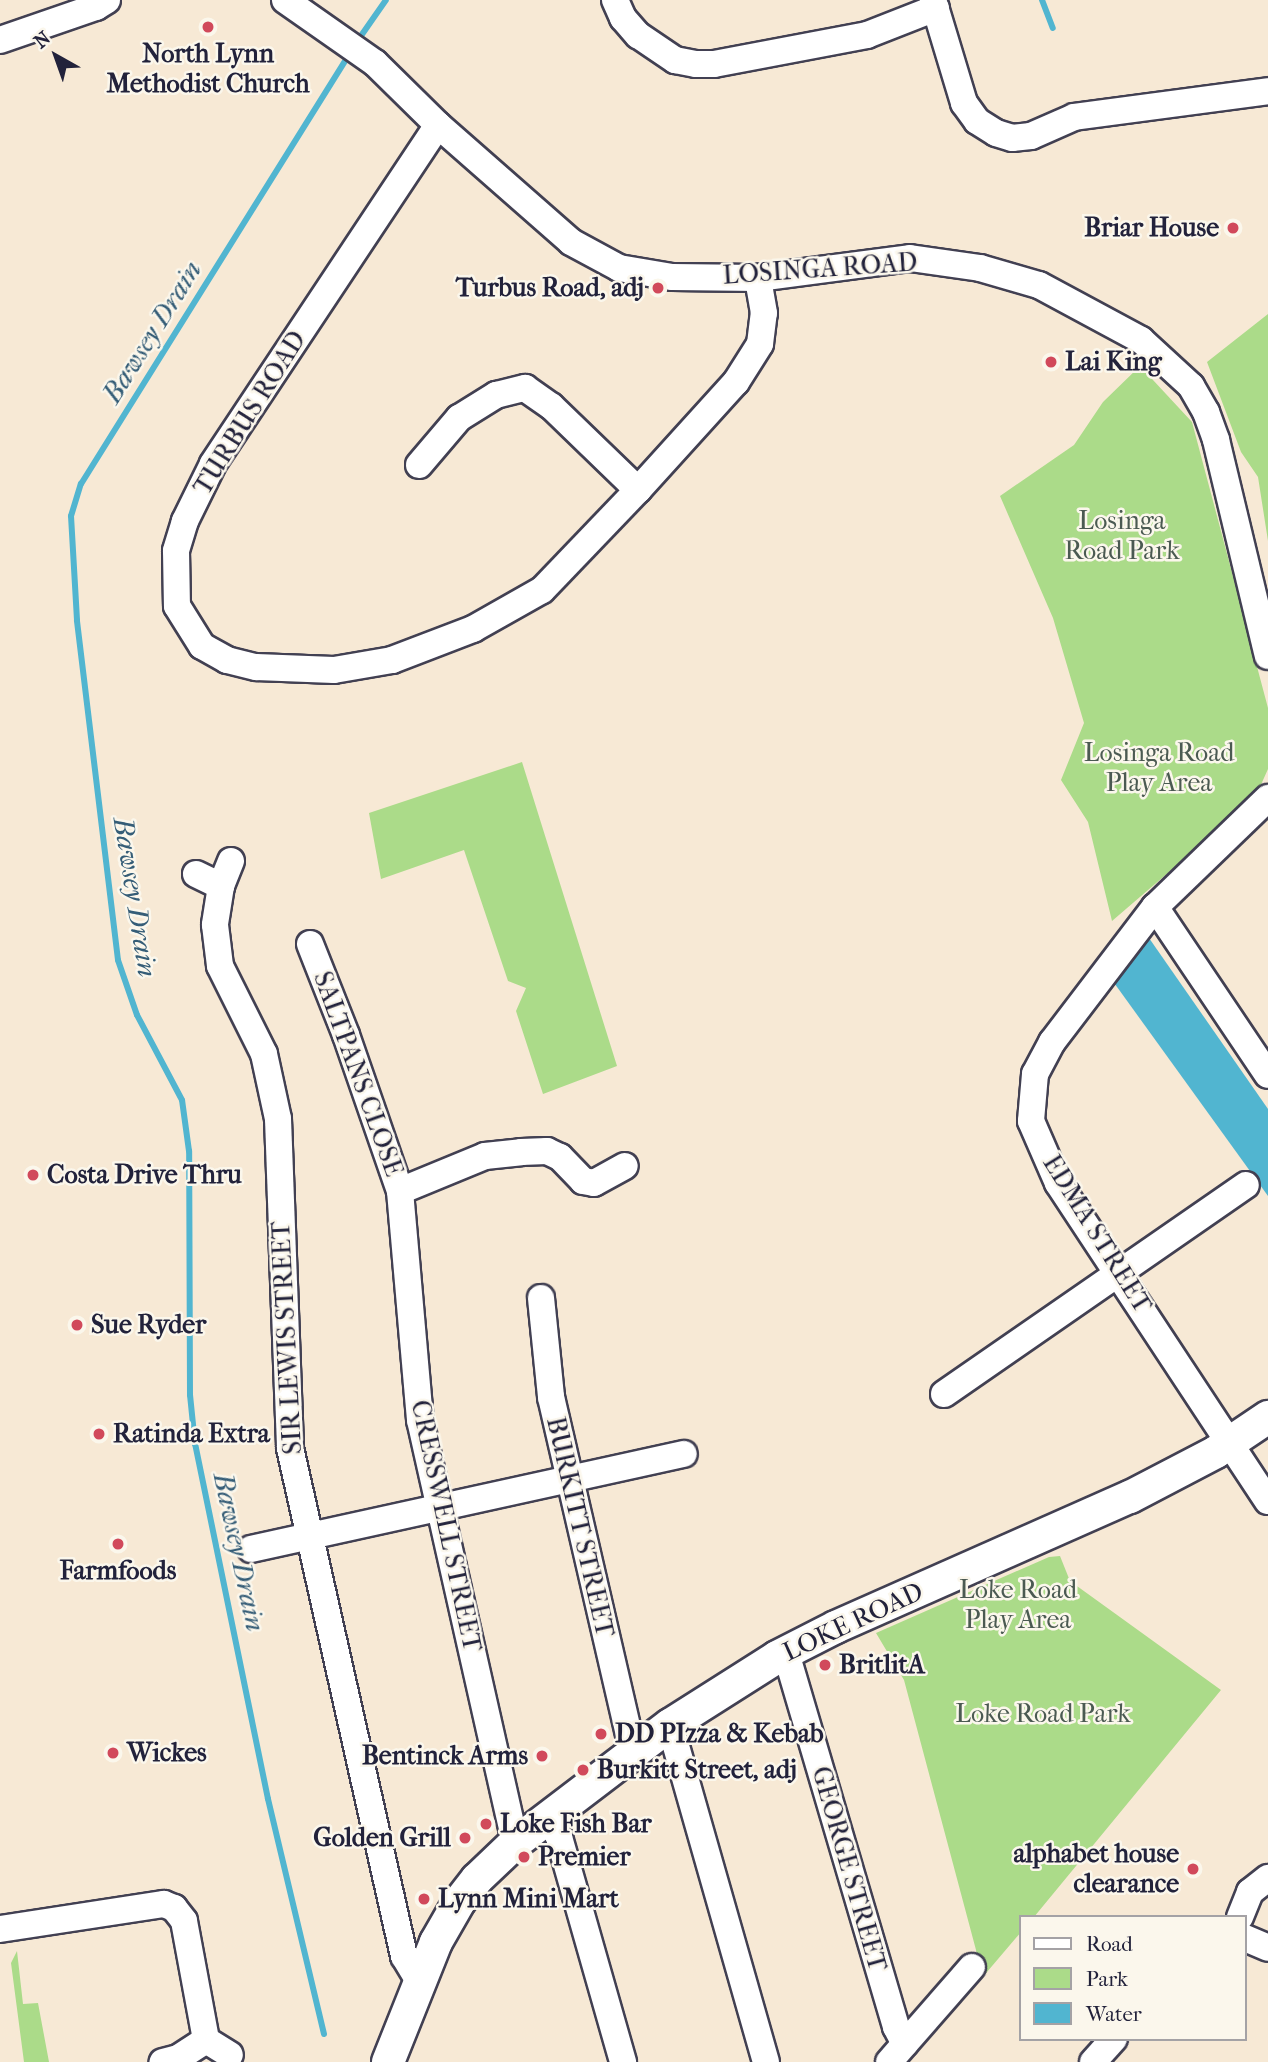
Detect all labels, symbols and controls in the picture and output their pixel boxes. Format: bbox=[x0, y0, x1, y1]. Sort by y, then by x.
marker: North Lynn Methodist Church bbox=[200, 19, 216, 35]
north arrow bbox=[21, 21, 91, 91]
text: N bbox=[30, 27, 55, 53]
place label: North Lynn Methodist Church bbox=[107, 38, 309, 100]
place label: Briar House bbox=[1084, 212, 1219, 244]
marker: Briar House bbox=[1225, 220, 1241, 236]
street label: LOSINGA ROAD bbox=[722, 247, 918, 291]
water label: Bawsey Drain bbox=[95, 255, 209, 409]
place label: Turbus Road, adj bbox=[456, 272, 644, 304]
marker: Turbus Road, adj bbox=[650, 280, 666, 296]
street label: TURBUS ROAD bbox=[187, 325, 313, 501]
place label: Lai King bbox=[1065, 346, 1162, 378]
marker: Lai King bbox=[1043, 354, 1059, 370]
park label: Losinga Road Park bbox=[1064, 505, 1180, 566]
park label: Losinga Road Play Area bbox=[1084, 737, 1234, 798]
water label: Bawsey Drain bbox=[106, 815, 164, 979]
street label: SALTPANS CLOSE bbox=[306, 967, 410, 1181]
street label: EDMA STREET bbox=[1036, 1149, 1158, 1319]
place label: Costa Drive Thru bbox=[47, 1159, 242, 1191]
marker: Costa Drive Thru bbox=[25, 1167, 41, 1183]
street label: SIR LEWIS STREET bbox=[265, 1221, 309, 1455]
place label: Sue Ryder bbox=[91, 1309, 206, 1341]
marker: Sue Ryder bbox=[69, 1317, 85, 1333]
street label: CRESSWELL STREET bbox=[404, 1397, 488, 1655]
street label: BURKITT STREET bbox=[539, 1414, 621, 1640]
place label: Ratinda Extra bbox=[113, 1418, 270, 1450]
marker: Ratinda Extra bbox=[91, 1426, 107, 1442]
water label: Bawsey Drain bbox=[206, 1470, 272, 1634]
marker: Farmfoods bbox=[110, 1536, 126, 1552]
place label: Farmfoods bbox=[60, 1555, 176, 1587]
park label: Loke Road Play Area bbox=[959, 1574, 1077, 1636]
street label: LOKE ROAD bbox=[778, 1576, 928, 1668]
place label: BritlitA bbox=[839, 1649, 925, 1681]
marker: BritlitA bbox=[817, 1657, 833, 1673]
park label: Loke Road Park bbox=[955, 1698, 1131, 1730]
place label: DD PIzza & Kebab bbox=[615, 1718, 824, 1750]
marker: DD PIzza & Kebab bbox=[593, 1726, 609, 1742]
place label: Wickes bbox=[127, 1737, 207, 1769]
place label: Bentinck Arms bbox=[362, 1740, 528, 1772]
marker: Wickes bbox=[105, 1745, 121, 1761]
marker: Bentinck Arms bbox=[534, 1748, 550, 1764]
place label: Burkitt Street, adj bbox=[597, 1754, 797, 1786]
marker: Burkitt Street, adj bbox=[575, 1762, 591, 1778]
street label: GEORGE STREET bbox=[805, 1763, 893, 1975]
place label: Loke Fish Bar bbox=[500, 1808, 652, 1840]
marker: Loke Fish Bar bbox=[478, 1816, 494, 1832]
place label: Golden Grill bbox=[313, 1822, 451, 1854]
marker: Golden Grill bbox=[457, 1830, 473, 1846]
place label: alphabet house clearance bbox=[1013, 1838, 1179, 1899]
place label: Premier bbox=[538, 1841, 630, 1873]
marker: Premier bbox=[516, 1849, 532, 1865]
marker: alphabet house clearance bbox=[1185, 1861, 1201, 1877]
place label: Lynn Mini Mart bbox=[438, 1883, 619, 1915]
marker: Lynn Mini Mart bbox=[416, 1891, 432, 1907]
legend bbox=[1020, 1915, 1247, 2041]
text: Road bbox=[1086, 1932, 1133, 1956]
text: Park bbox=[1086, 1967, 1128, 1991]
text: Water bbox=[1086, 2002, 1142, 2026]

